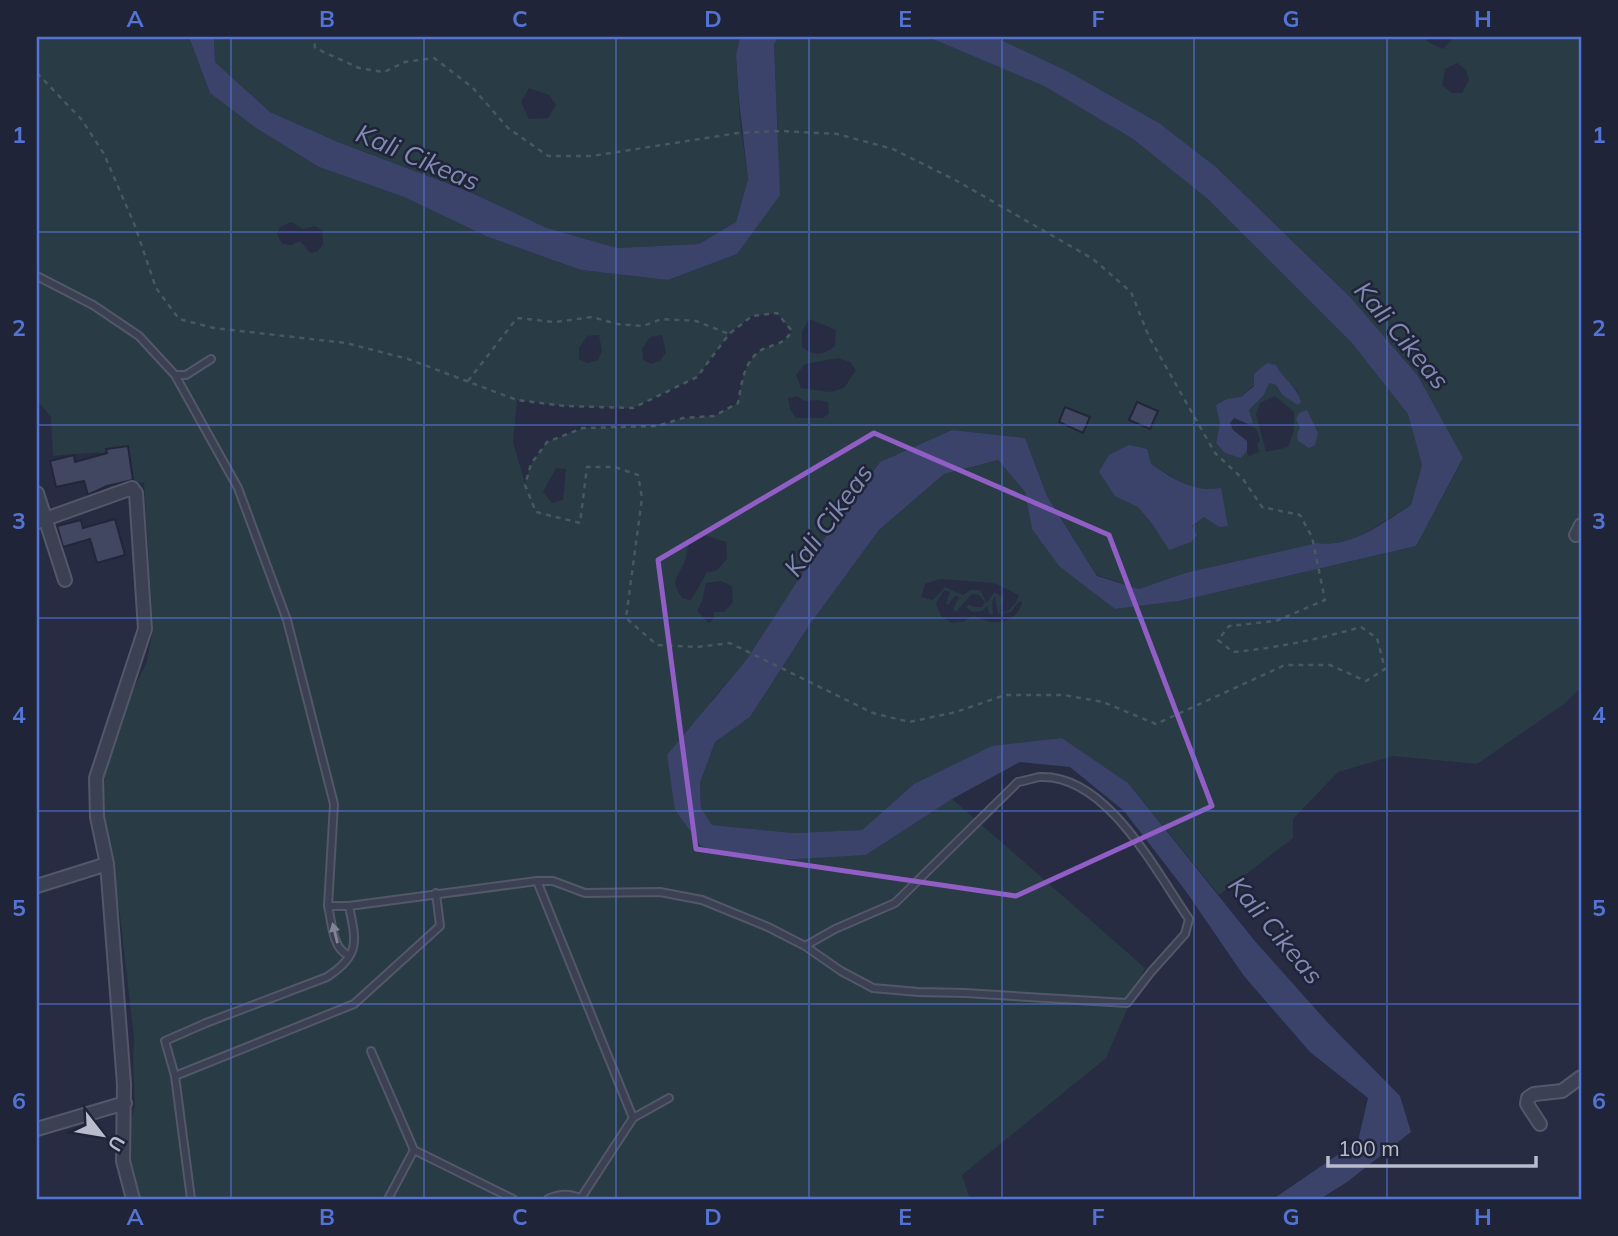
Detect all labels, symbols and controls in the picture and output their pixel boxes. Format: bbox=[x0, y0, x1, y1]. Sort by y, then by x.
text: A bbox=[126, 4, 144, 33]
text: B bbox=[319, 4, 335, 33]
text: C bbox=[512, 4, 528, 33]
text: D bbox=[704, 4, 722, 33]
text: E bbox=[898, 4, 912, 33]
text: F bbox=[1091, 4, 1105, 33]
text: G bbox=[1282, 4, 1300, 33]
text: H bbox=[1474, 4, 1492, 33]
water label: Kali Cikeas bbox=[351, 116, 485, 198]
text: 1 bbox=[12, 120, 26, 149]
text: 1 bbox=[1592, 120, 1606, 149]
water label: Kali Cikeas bbox=[1347, 274, 1457, 396]
text: 2 bbox=[12, 313, 26, 342]
text: 2 bbox=[1592, 313, 1606, 342]
water label: Kali Cikeas bbox=[776, 457, 880, 583]
text: 3 bbox=[12, 506, 26, 535]
text: 3 bbox=[1592, 506, 1606, 535]
text: 4 bbox=[12, 700, 26, 729]
text: 4 bbox=[1592, 700, 1606, 729]
water label: Kali Cikeas bbox=[1221, 869, 1331, 991]
text: 5 bbox=[12, 893, 26, 922]
text: 5 bbox=[1592, 893, 1606, 922]
one-way arrow bbox=[329, 922, 340, 944]
text: 6 bbox=[12, 1086, 26, 1115]
text: 6 bbox=[1592, 1086, 1606, 1115]
north arrow bbox=[66, 1100, 136, 1170]
scale bar bbox=[1328, 1124, 1536, 1168]
text: U bbox=[103, 1132, 130, 1156]
text: 100 m bbox=[1338, 1135, 1400, 1161]
text: A bbox=[126, 1202, 144, 1231]
text: B bbox=[319, 1202, 335, 1231]
text: C bbox=[512, 1202, 528, 1231]
text: D bbox=[704, 1202, 722, 1231]
text: E bbox=[898, 1202, 912, 1231]
text: F bbox=[1091, 1202, 1105, 1231]
text: G bbox=[1282, 1202, 1300, 1231]
text: H bbox=[1474, 1202, 1492, 1231]

